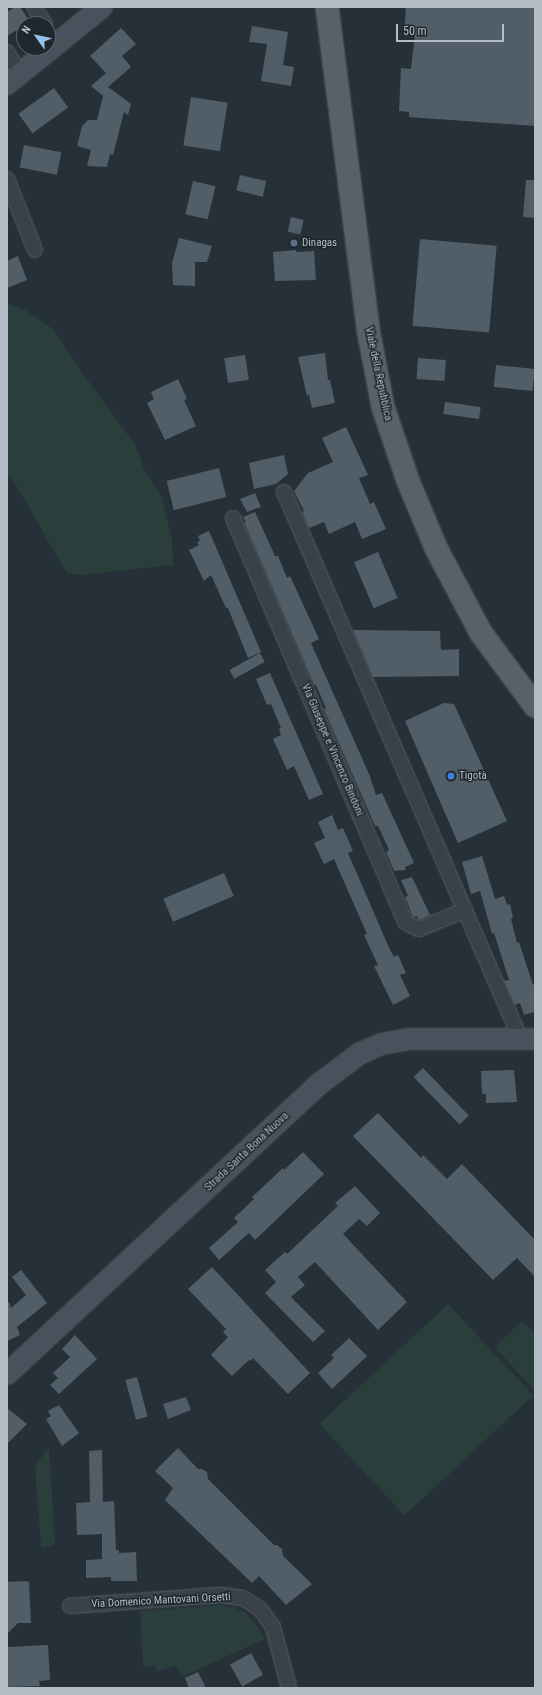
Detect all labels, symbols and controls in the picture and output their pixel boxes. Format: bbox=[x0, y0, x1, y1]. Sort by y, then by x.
north arrow bbox=[16, 16, 56, 56]
scale bar bbox=[398, 16, 506, 42]
text: N bbox=[19, 23, 34, 36]
text: 50 m bbox=[403, 24, 427, 38]
place label: Dinagas bbox=[302, 236, 337, 250]
marker: Dinagas bbox=[289, 238, 299, 248]
street label: Viale della Repubblica bbox=[362, 326, 394, 422]
street label: Via Giuseppe e Vincenzo Bindoni bbox=[298, 682, 366, 818]
place label: Tigotà bbox=[459, 769, 487, 783]
marker: Tigotà bbox=[446, 771, 456, 781]
street label: Strada Santa Bona Nuova bbox=[202, 1110, 292, 1194]
street label: Via Domenico Mantovani Orsetti bbox=[91, 1591, 231, 1611]

